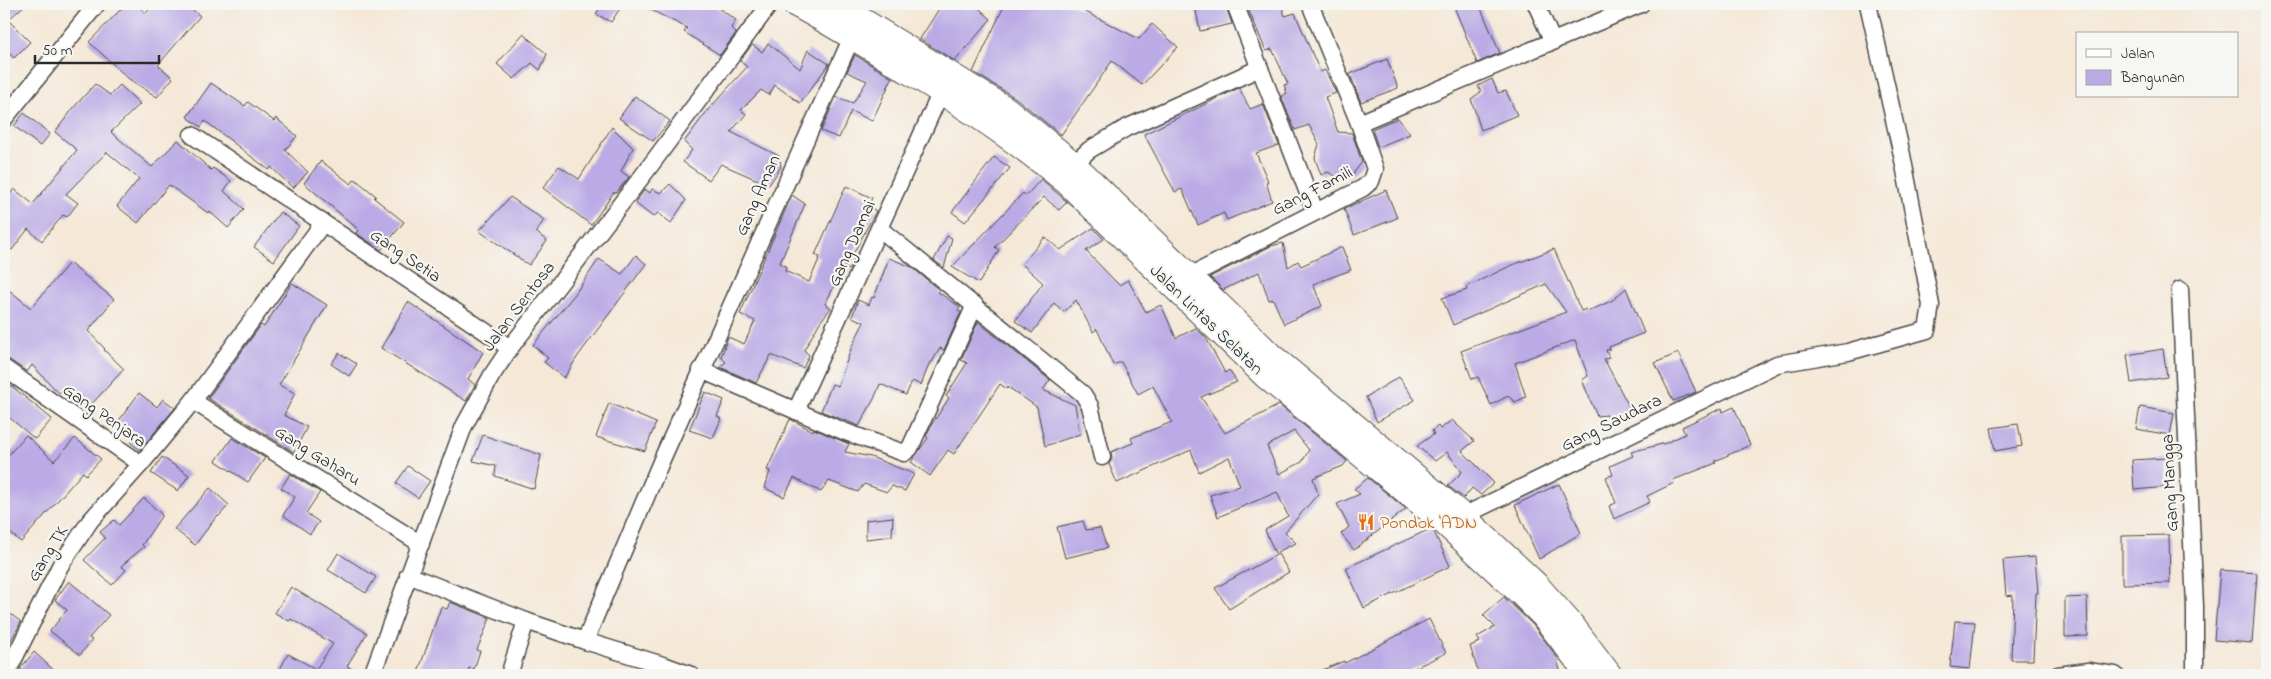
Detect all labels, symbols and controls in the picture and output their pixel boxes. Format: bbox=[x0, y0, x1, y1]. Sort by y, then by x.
scale bar bbox=[35, 32, 159, 64]
legend bbox=[2076, 32, 2238, 98]
text: 50 m bbox=[42, 40, 73, 62]
text: Jalan bbox=[2121, 43, 2154, 65]
text: Bangunan bbox=[2120, 67, 2185, 90]
street label: Gang Aman bbox=[729, 151, 789, 241]
street label: Gang Famili bbox=[1268, 160, 1358, 224]
street label: Gang Damai bbox=[822, 196, 884, 292]
street label: Gang Setia bbox=[363, 223, 446, 291]
street label: Jalan Sentosa bbox=[477, 256, 562, 358]
street label: Jalan Lintas Selatan bbox=[1143, 259, 1269, 382]
street label: Gang Penjara bbox=[56, 378, 151, 456]
street label: Gang Saudara bbox=[1557, 388, 1667, 460]
street label: Gang Gaharu bbox=[268, 420, 365, 494]
street label: Gang Mangga bbox=[2155, 433, 2188, 532]
place label: Pondok 'ADN bbox=[1380, 511, 1477, 537]
restaurant icon: Pondok 'ADN bbox=[1356, 512, 1376, 532]
street label: Gang TK bbox=[22, 521, 77, 588]

